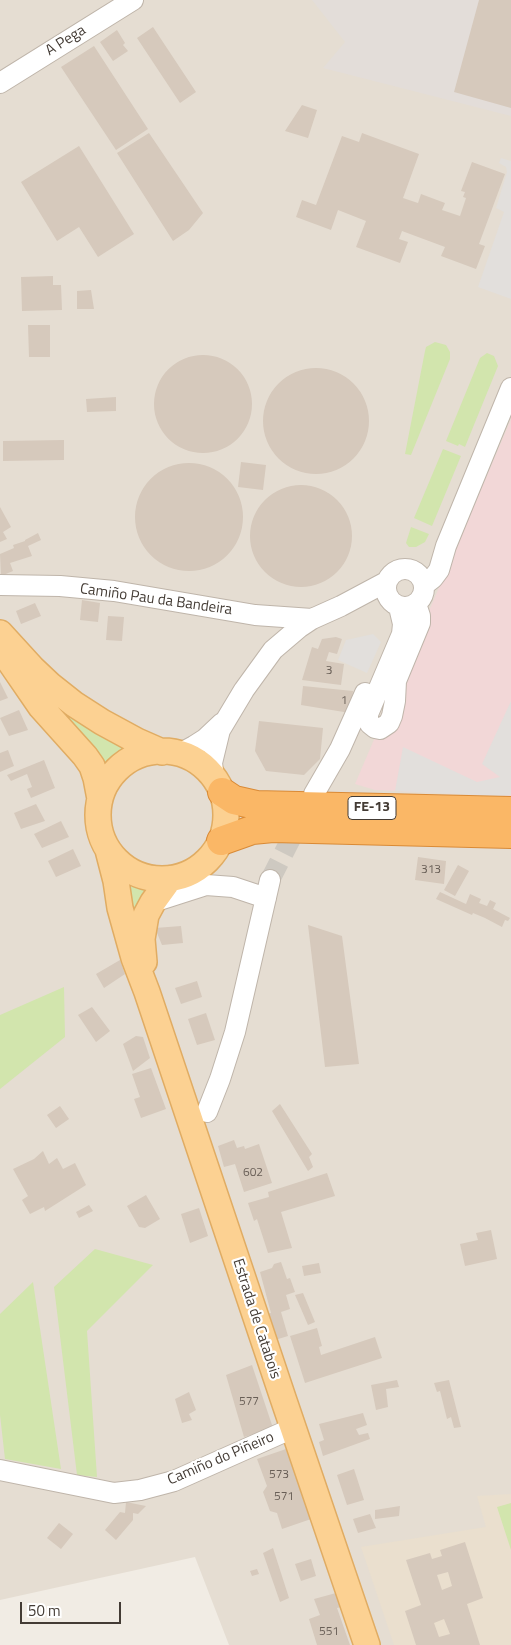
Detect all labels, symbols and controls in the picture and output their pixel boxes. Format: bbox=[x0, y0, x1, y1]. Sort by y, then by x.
street label: A Pega bbox=[43, 22, 89, 60]
street label: Camiño Pau da Bandeira bbox=[79, 580, 233, 620]
house number: 3 bbox=[326, 664, 332, 678]
house number: 1 bbox=[341, 694, 347, 708]
road number: FE-13 bbox=[348, 796, 396, 820]
house number: 313 bbox=[421, 863, 441, 877]
house number: 602 bbox=[243, 1166, 263, 1180]
street label: Estrada de Catabois bbox=[228, 1257, 284, 1381]
house number: 577 bbox=[239, 1395, 259, 1409]
street label: Camiño do Piñeiro bbox=[165, 1428, 277, 1490]
house number: 573 bbox=[269, 1468, 289, 1482]
house number: 571 bbox=[274, 1490, 294, 1504]
scale bar bbox=[22, 1592, 124, 1624]
text: 50 m bbox=[28, 1599, 61, 1622]
house number: 551 bbox=[319, 1625, 339, 1639]

